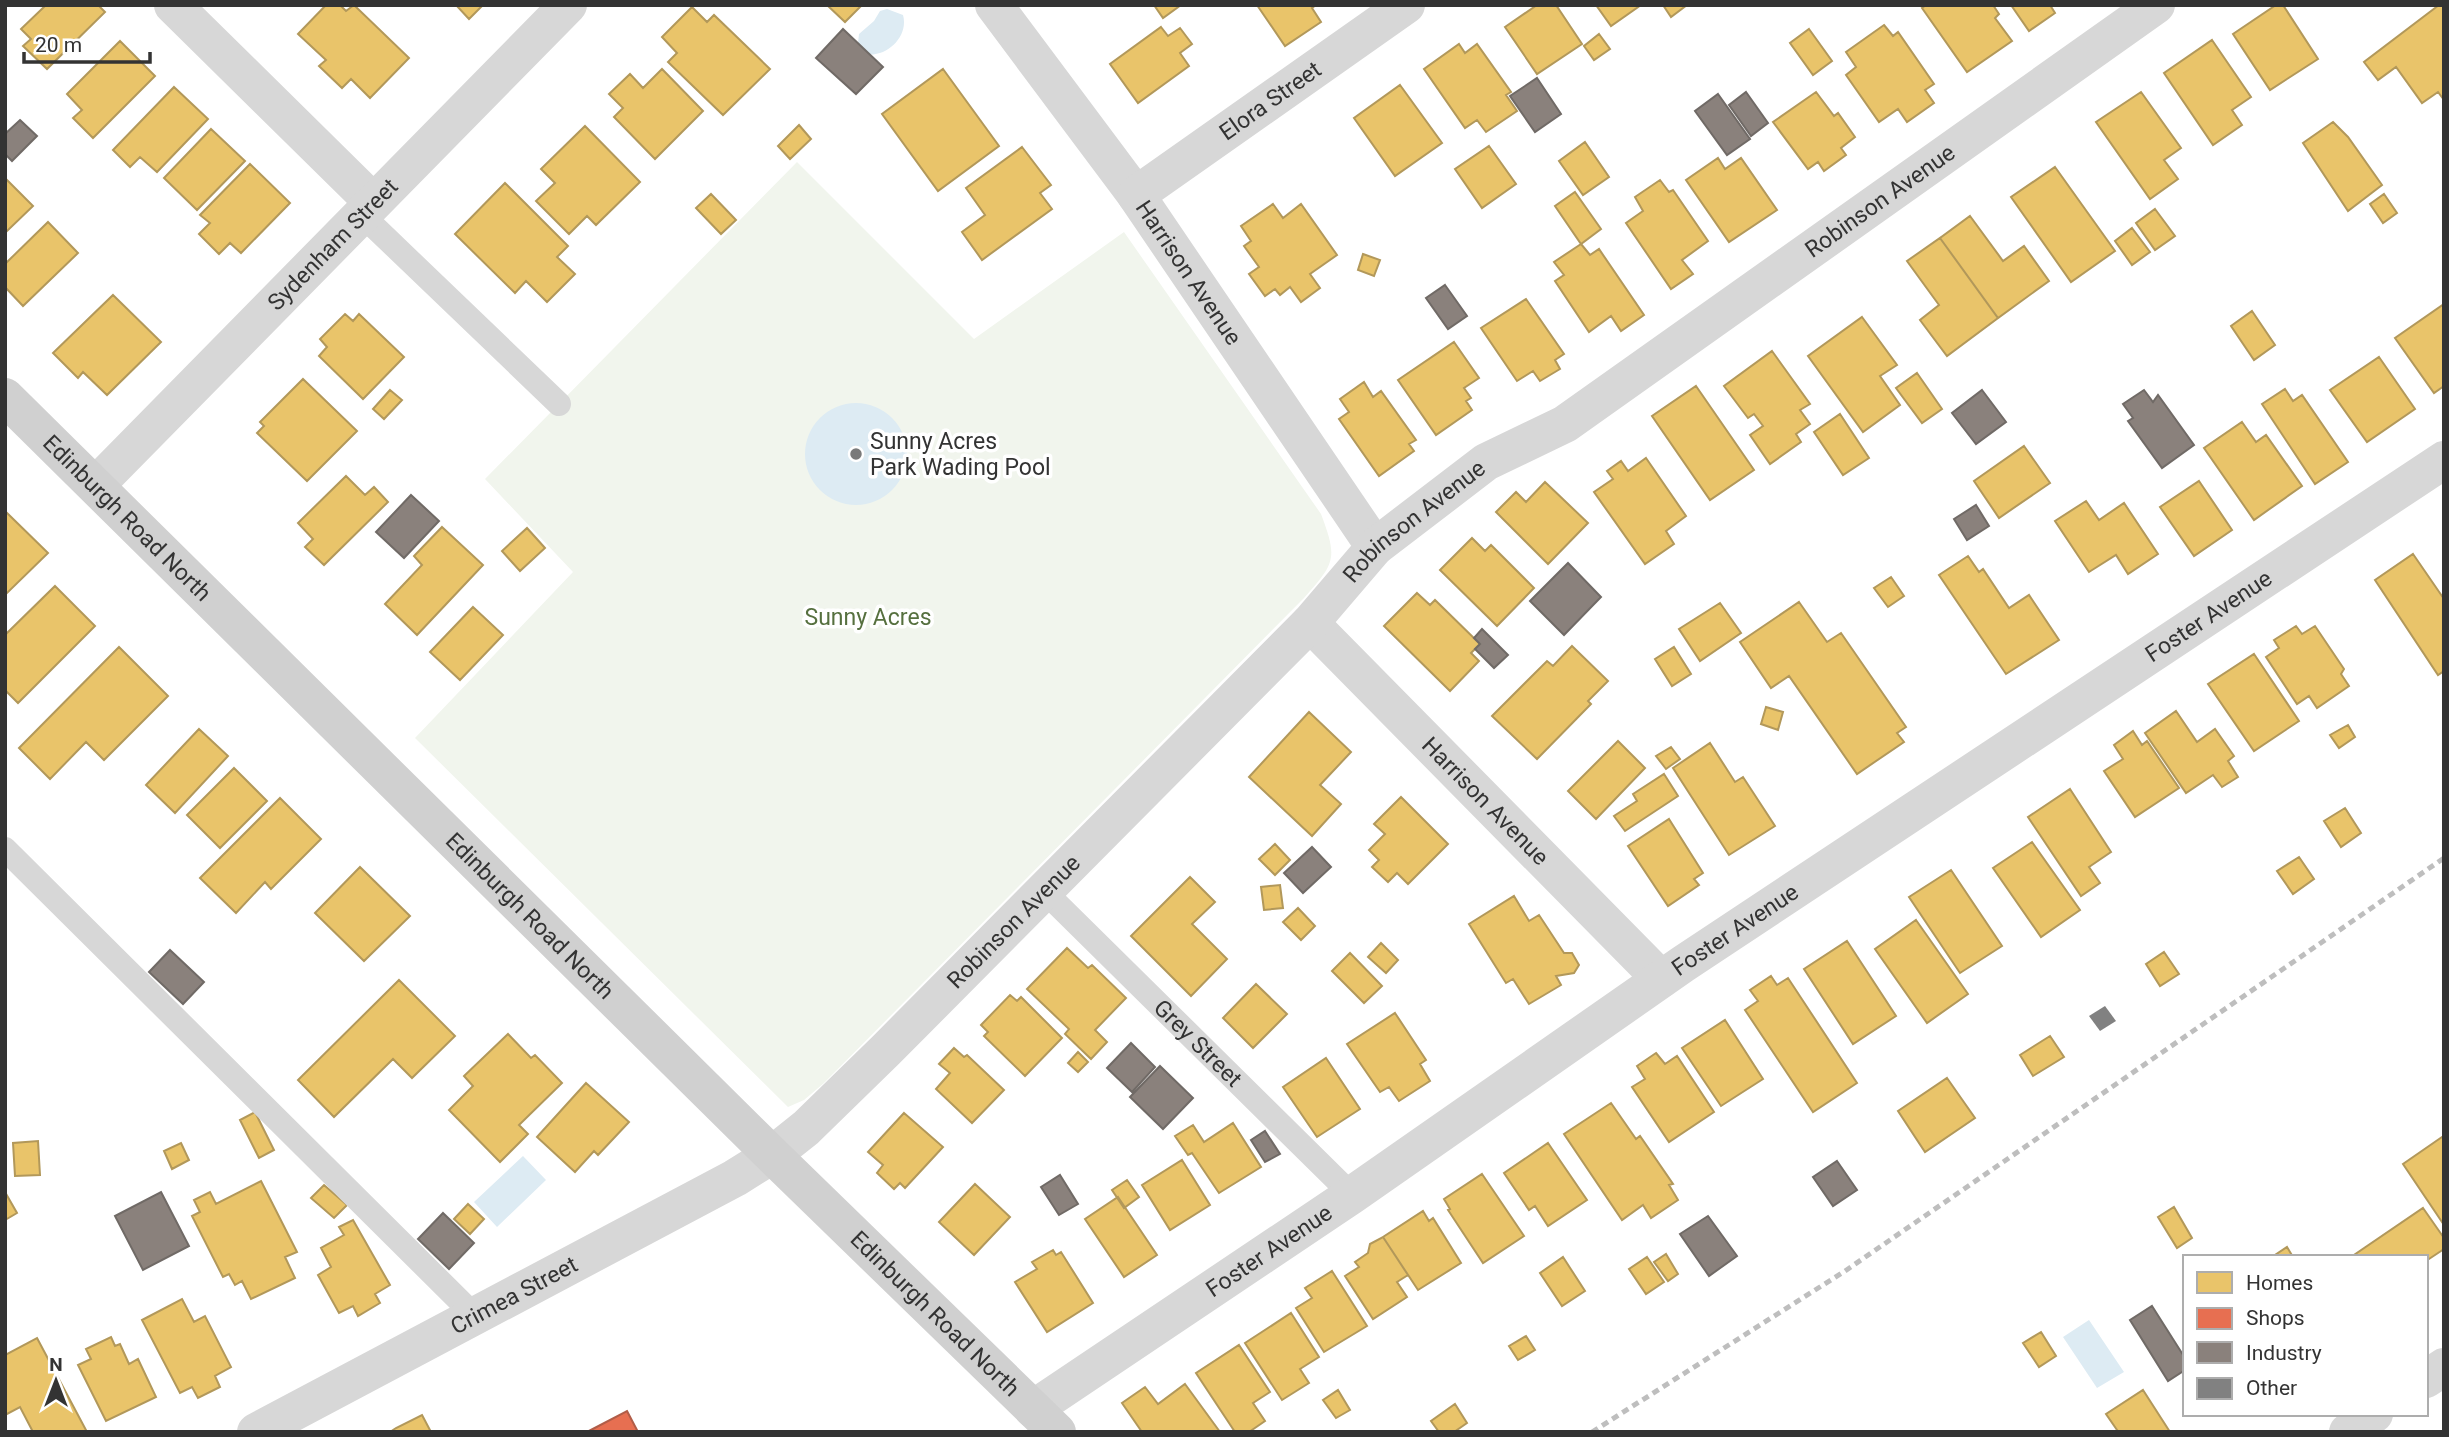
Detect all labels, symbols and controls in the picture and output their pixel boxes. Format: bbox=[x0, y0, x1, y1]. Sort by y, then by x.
scale bar bbox=[24, 21, 150, 65]
text: 20 m bbox=[35, 33, 82, 57]
street label: Elora Street bbox=[1214, 56, 1326, 146]
street label: Robinson Avenue bbox=[1800, 139, 1960, 263]
street label: Sydenham Street bbox=[262, 173, 403, 316]
street label: Harrison Avenue bbox=[1130, 195, 1247, 350]
place label: Sunny Acres Park Wading Pool bbox=[870, 428, 1051, 481]
street label: Edinburgh Road North bbox=[38, 429, 217, 607]
marker: Sunny Acres Park Wading Pool bbox=[848, 446, 864, 462]
street label: Robinson Avenue bbox=[1337, 454, 1490, 588]
street label: Foster Avenue bbox=[2140, 564, 2277, 668]
park label: Sunny Acres bbox=[804, 604, 932, 631]
street label: Harrison Avenue bbox=[1417, 731, 1554, 871]
street label: Edinburgh Road North bbox=[440, 827, 620, 1005]
street label: Robinson Avenue bbox=[942, 849, 1086, 994]
street label: Foster Avenue bbox=[1666, 878, 1803, 981]
street label: Grey Street bbox=[1148, 994, 1248, 1092]
street label: Foster Avenue bbox=[1201, 1199, 1337, 1303]
street label: Edinburgh Road North bbox=[845, 1225, 1025, 1402]
street label: Crimea Street bbox=[446, 1251, 582, 1340]
legend bbox=[2183, 1255, 2428, 1416]
text: Homes bbox=[2246, 1271, 2313, 1295]
text: Shops bbox=[2246, 1306, 2305, 1330]
text: Industry bbox=[2246, 1341, 2322, 1365]
north arrow bbox=[21, 1346, 91, 1416]
text: N bbox=[49, 1353, 63, 1376]
text: Other bbox=[2246, 1376, 2297, 1400]

